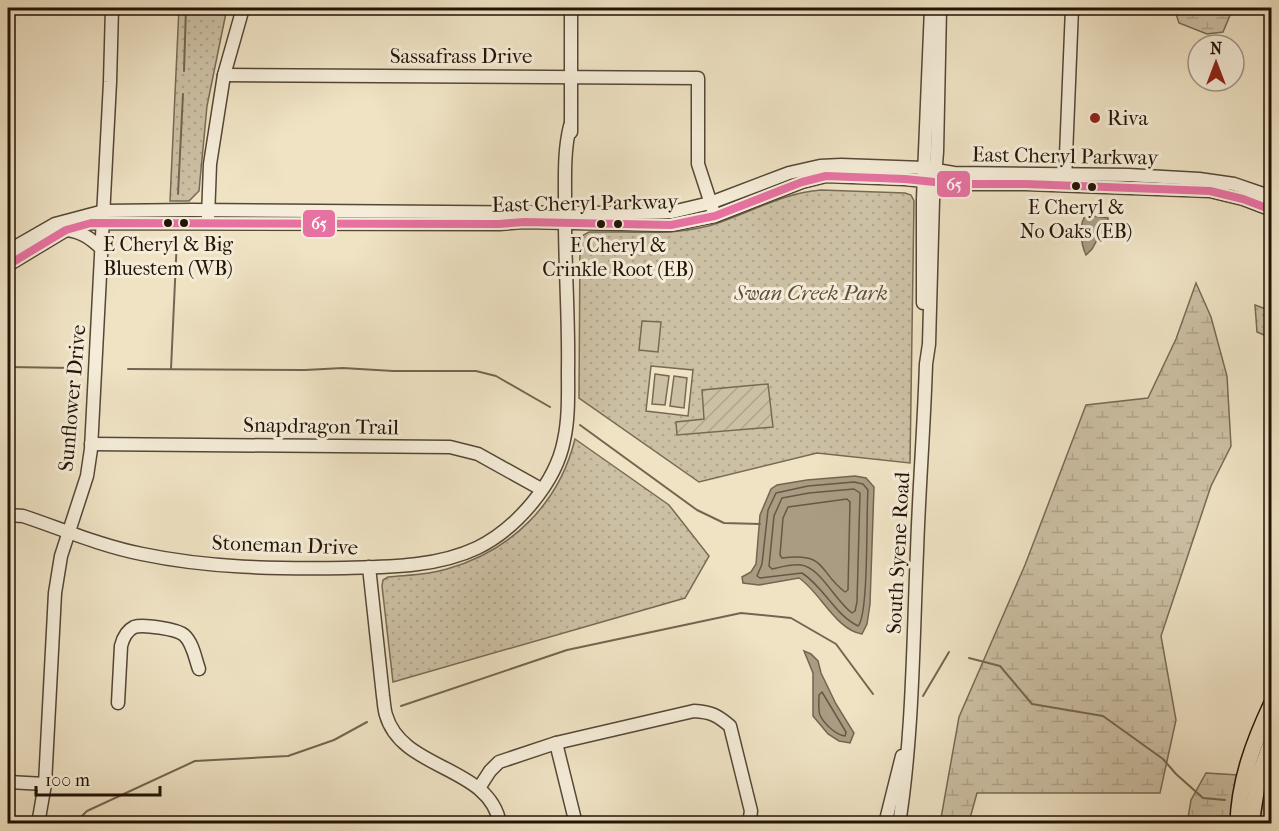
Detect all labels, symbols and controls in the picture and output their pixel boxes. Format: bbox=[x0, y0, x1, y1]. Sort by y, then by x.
north arrow bbox=[1186, 33, 1246, 93]
text: N bbox=[1210, 39, 1223, 58]
street label: Sassafrass Drive bbox=[390, 44, 532, 68]
place label: Riva bbox=[1107, 106, 1148, 130]
marker: Riva bbox=[1088, 111, 1102, 125]
street label: East Cheryl Parkway bbox=[972, 142, 1159, 170]
line badge: 65 bbox=[936, 170, 971, 198]
text: 65 bbox=[946, 175, 962, 194]
marker: E Cheryl & No Oaks (EB) bbox=[1070, 180, 1082, 192]
unlabelled marker bbox=[1086, 181, 1098, 193]
street label: East Cheryl Parkway bbox=[492, 189, 679, 217]
place label: E Cheryl & No Oaks (EB) bbox=[1020, 196, 1132, 243]
line badge: 65 bbox=[302, 209, 336, 238]
text: 65 bbox=[311, 214, 327, 233]
marker: E Cheryl & Big Bluestem (WB) bbox=[162, 217, 174, 229]
unlabelled marker bbox=[178, 217, 190, 229]
unlabelled marker bbox=[595, 218, 607, 230]
marker: E Cheryl & Crinkle Root (EB) bbox=[612, 218, 624, 230]
place label: E Cheryl & Big Bluestem (WB) bbox=[103, 233, 233, 280]
place label: E Cheryl & Crinkle Root (EB) bbox=[542, 234, 694, 281]
park label: Swan Creek Park bbox=[733, 281, 888, 305]
street label: Sunflower Drive bbox=[54, 324, 90, 472]
street label: Snapdragon Trail bbox=[243, 413, 399, 439]
street label: South Syene Road bbox=[882, 471, 914, 635]
street label: Stoneman Drive bbox=[211, 530, 359, 560]
scale bar bbox=[36, 759, 160, 797]
text: 100 m bbox=[45, 770, 90, 791]

